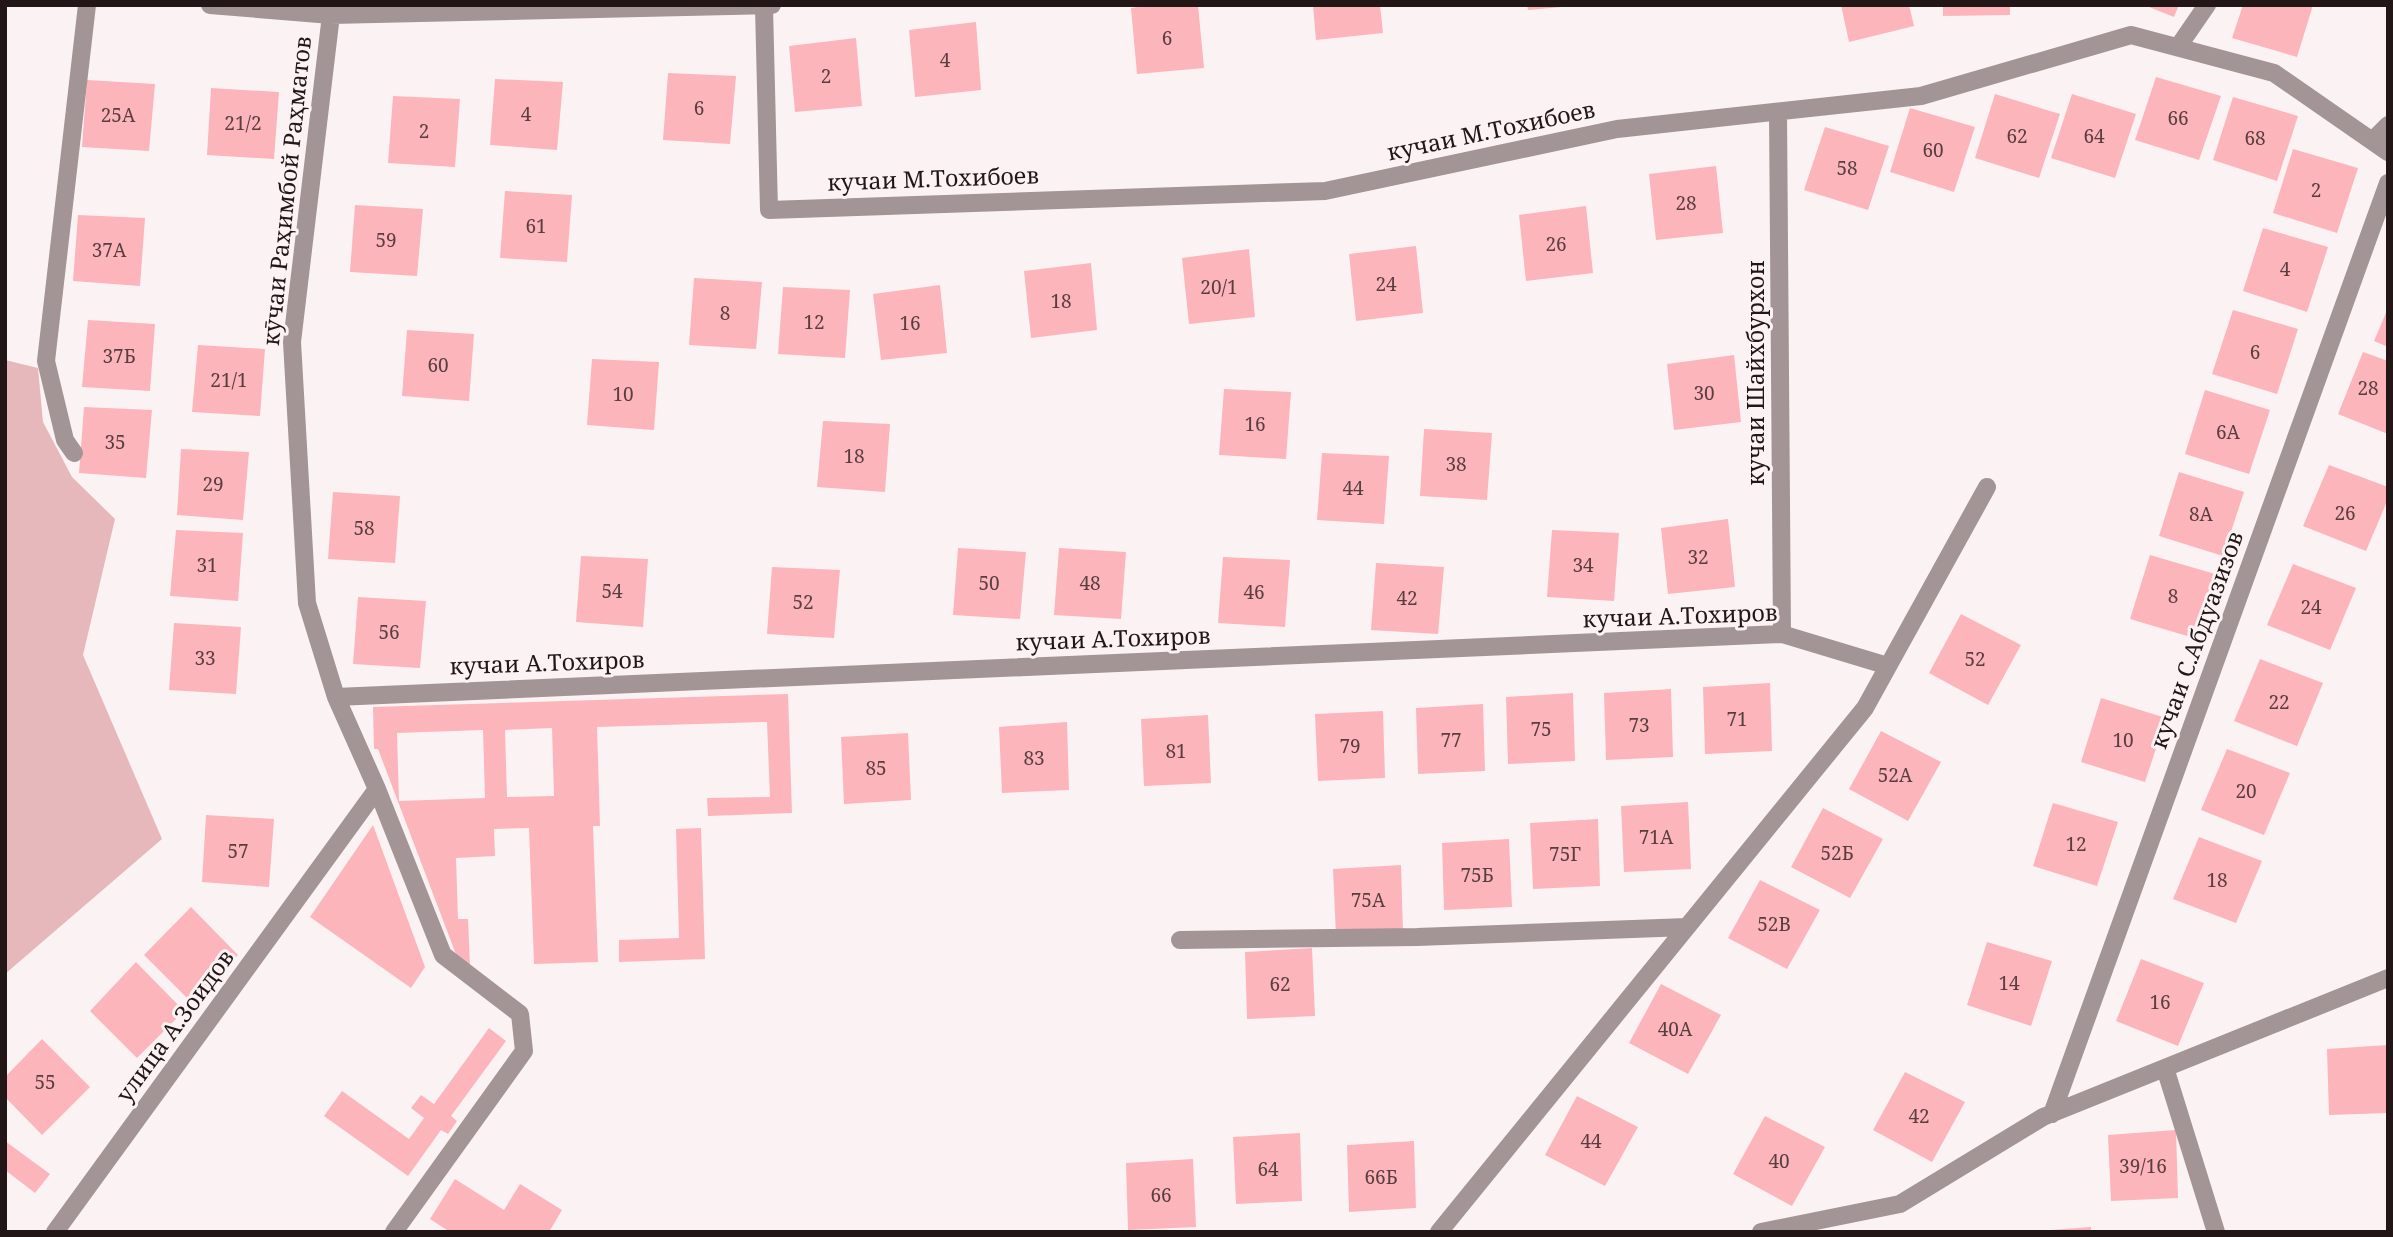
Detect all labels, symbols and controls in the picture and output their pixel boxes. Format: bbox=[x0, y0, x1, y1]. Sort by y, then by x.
house number: 6 bbox=[1162, 25, 1172, 51]
street label: кӯчаи Раҳимбой Раҳматов bbox=[254, 34, 318, 347]
house number: 4 bbox=[940, 47, 951, 73]
house number: 2 bbox=[821, 63, 831, 89]
street label: кучаи М.Тохибоев bbox=[1384, 92, 1598, 168]
house number: 6 bbox=[694, 95, 704, 121]
house number: 4 bbox=[521, 101, 532, 127]
house number: 25А bbox=[101, 102, 136, 128]
house number: 66 bbox=[2167, 105, 2189, 131]
house number: 21/2 bbox=[224, 110, 262, 136]
house number: 2 bbox=[419, 118, 429, 144]
house number: 62 bbox=[2006, 123, 2028, 149]
house number: 64 bbox=[2083, 123, 2105, 149]
house number: 68 bbox=[2244, 125, 2266, 151]
house number: 60 bbox=[1922, 137, 1944, 163]
house number: 58 bbox=[1836, 155, 1858, 181]
street label: кучаи М.Тохибоев bbox=[827, 158, 1039, 198]
house number: 2 bbox=[2311, 177, 2321, 203]
house number: 28 bbox=[1675, 190, 1697, 216]
house number: 61 bbox=[525, 213, 547, 239]
house number: 59 bbox=[375, 227, 397, 253]
house number: 26 bbox=[1545, 231, 1567, 257]
house number: 37А bbox=[92, 237, 127, 263]
house number: 4 bbox=[2280, 256, 2291, 282]
street label: кучаи Шайхбурхон bbox=[1739, 260, 1771, 486]
house number: 24 bbox=[1375, 271, 1397, 297]
house number: 20/1 bbox=[1200, 274, 1238, 300]
house number: 18 bbox=[1050, 288, 1072, 314]
house number: 8 bbox=[720, 300, 730, 326]
house number: 12 bbox=[803, 309, 825, 335]
house number: 16 bbox=[899, 310, 921, 336]
house number: 6 bbox=[2250, 339, 2260, 365]
house number: 37Б bbox=[102, 343, 136, 369]
house number: 60 bbox=[427, 352, 449, 378]
house number: 21/1 bbox=[210, 367, 248, 393]
house number: 28 bbox=[2357, 375, 2379, 401]
house number: 30 bbox=[1693, 380, 1715, 406]
house number: 10 bbox=[612, 381, 634, 407]
house number: 16 bbox=[1244, 411, 1266, 437]
house number: 6А bbox=[2216, 419, 2241, 445]
house number: 35 bbox=[104, 429, 126, 455]
house number: 18 bbox=[843, 443, 865, 469]
house number: 38 bbox=[1445, 451, 1467, 477]
house number: 29 bbox=[202, 471, 224, 497]
house number: 44 bbox=[1342, 475, 1364, 501]
house number: 26 bbox=[2334, 500, 2356, 526]
house number: 8А bbox=[2189, 501, 2214, 527]
house number: 58 bbox=[353, 515, 375, 541]
street label: кучаи С.Абдуазизов bbox=[2142, 527, 2250, 753]
house number: 32 bbox=[1687, 544, 1709, 570]
house number: 31 bbox=[196, 552, 218, 578]
house number: 34 bbox=[1572, 552, 1594, 578]
house number: 50 bbox=[978, 570, 1000, 596]
house number: 48 bbox=[1079, 570, 1101, 596]
house number: 54 bbox=[601, 578, 623, 604]
house number: 46 bbox=[1243, 579, 1265, 605]
house number: 8 bbox=[2168, 583, 2178, 609]
house number: 42 bbox=[1396, 585, 1418, 611]
house number: 52 bbox=[792, 589, 814, 615]
house number: 24 bbox=[2300, 594, 2322, 620]
street label: кучаи А.Тохиров bbox=[1582, 596, 1778, 634]
house number: 56 bbox=[378, 619, 400, 645]
street label: кучаи А.Тохиров bbox=[1015, 619, 1211, 657]
street label: кучаи А.Тохиров bbox=[449, 643, 645, 681]
house number: 33 bbox=[194, 645, 216, 671]
house number: 52 bbox=[1964, 646, 1986, 672]
house number: 22 bbox=[2268, 689, 2290, 715]
house number: 71 bbox=[1726, 706, 1748, 732]
house number: 73 bbox=[1628, 712, 1650, 738]
house number: 75 bbox=[1530, 716, 1552, 742]
house number: 77 bbox=[1440, 727, 1462, 753]
house number: 10 bbox=[2112, 727, 2134, 753]
house number: 79 bbox=[1339, 733, 1361, 759]
house number: 81 bbox=[1165, 738, 1187, 764]
house number: 83 bbox=[1023, 745, 1045, 771]
house number: 85 bbox=[865, 755, 887, 781]
house number: 52А bbox=[1878, 762, 1913, 788]
house number: 20 bbox=[2235, 778, 2257, 804]
house number: 71А bbox=[1639, 824, 1674, 850]
house number: 12 bbox=[2065, 831, 2087, 857]
house number: 57 bbox=[227, 838, 249, 864]
house number: 52Б bbox=[1820, 840, 1854, 866]
house number: 75Г bbox=[1549, 841, 1581, 867]
house number: 75Б bbox=[1460, 862, 1494, 888]
house number: 18 bbox=[2206, 867, 2228, 893]
house number: 75А bbox=[1351, 887, 1386, 913]
house number: 52В bbox=[1757, 911, 1791, 937]
street label: улица А.Зоидов bbox=[108, 943, 241, 1108]
house number: 14 bbox=[1998, 970, 2020, 996]
house number: 62 bbox=[1269, 971, 1291, 997]
house number: 16 bbox=[2149, 989, 2171, 1015]
house number: 40А bbox=[1658, 1016, 1693, 1042]
house number: 55 bbox=[34, 1069, 56, 1095]
house number: 42 bbox=[1908, 1103, 1930, 1129]
house number: 44 bbox=[1580, 1128, 1602, 1154]
house number: 40 bbox=[1768, 1148, 1790, 1174]
house number: 39/16 bbox=[2119, 1153, 2167, 1179]
house number: 64 bbox=[1257, 1156, 1279, 1182]
house number: 66Б bbox=[1364, 1164, 1398, 1190]
house number: 66 bbox=[1150, 1182, 1172, 1208]

